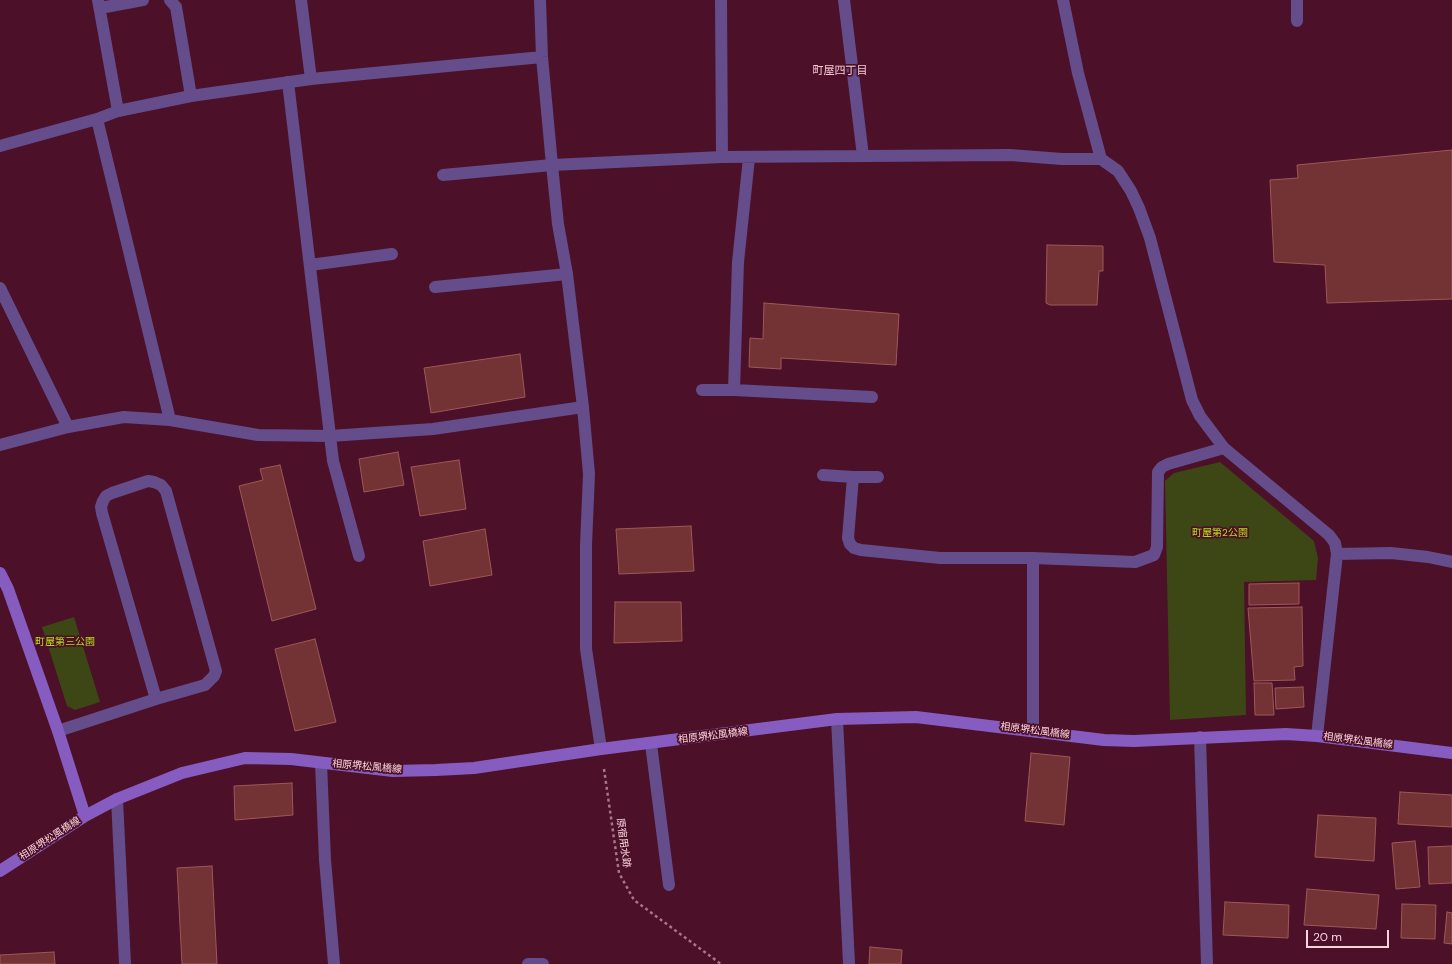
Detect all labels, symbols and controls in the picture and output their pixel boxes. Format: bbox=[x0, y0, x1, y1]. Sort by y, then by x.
district label: 町屋四丁目 bbox=[813, 64, 867, 78]
park label: 町屋第2公園 bbox=[1192, 527, 1248, 539]
park label: 町屋第三公園 bbox=[35, 636, 95, 648]
street label: 相原堺松風橋線 bbox=[1000, 721, 1070, 741]
street label: 相原堺松風橋線 bbox=[678, 726, 748, 746]
street label: 相原堺松風橋線 bbox=[1323, 731, 1393, 751]
street label: 相原堺松風橋線 bbox=[332, 758, 402, 776]
street label: 相原堺松風橋線 bbox=[17, 815, 83, 863]
street label: 原宿用水跡 bbox=[614, 817, 632, 869]
scale bar bbox=[1308, 922, 1391, 948]
text: 20 m bbox=[1313, 929, 1342, 945]

